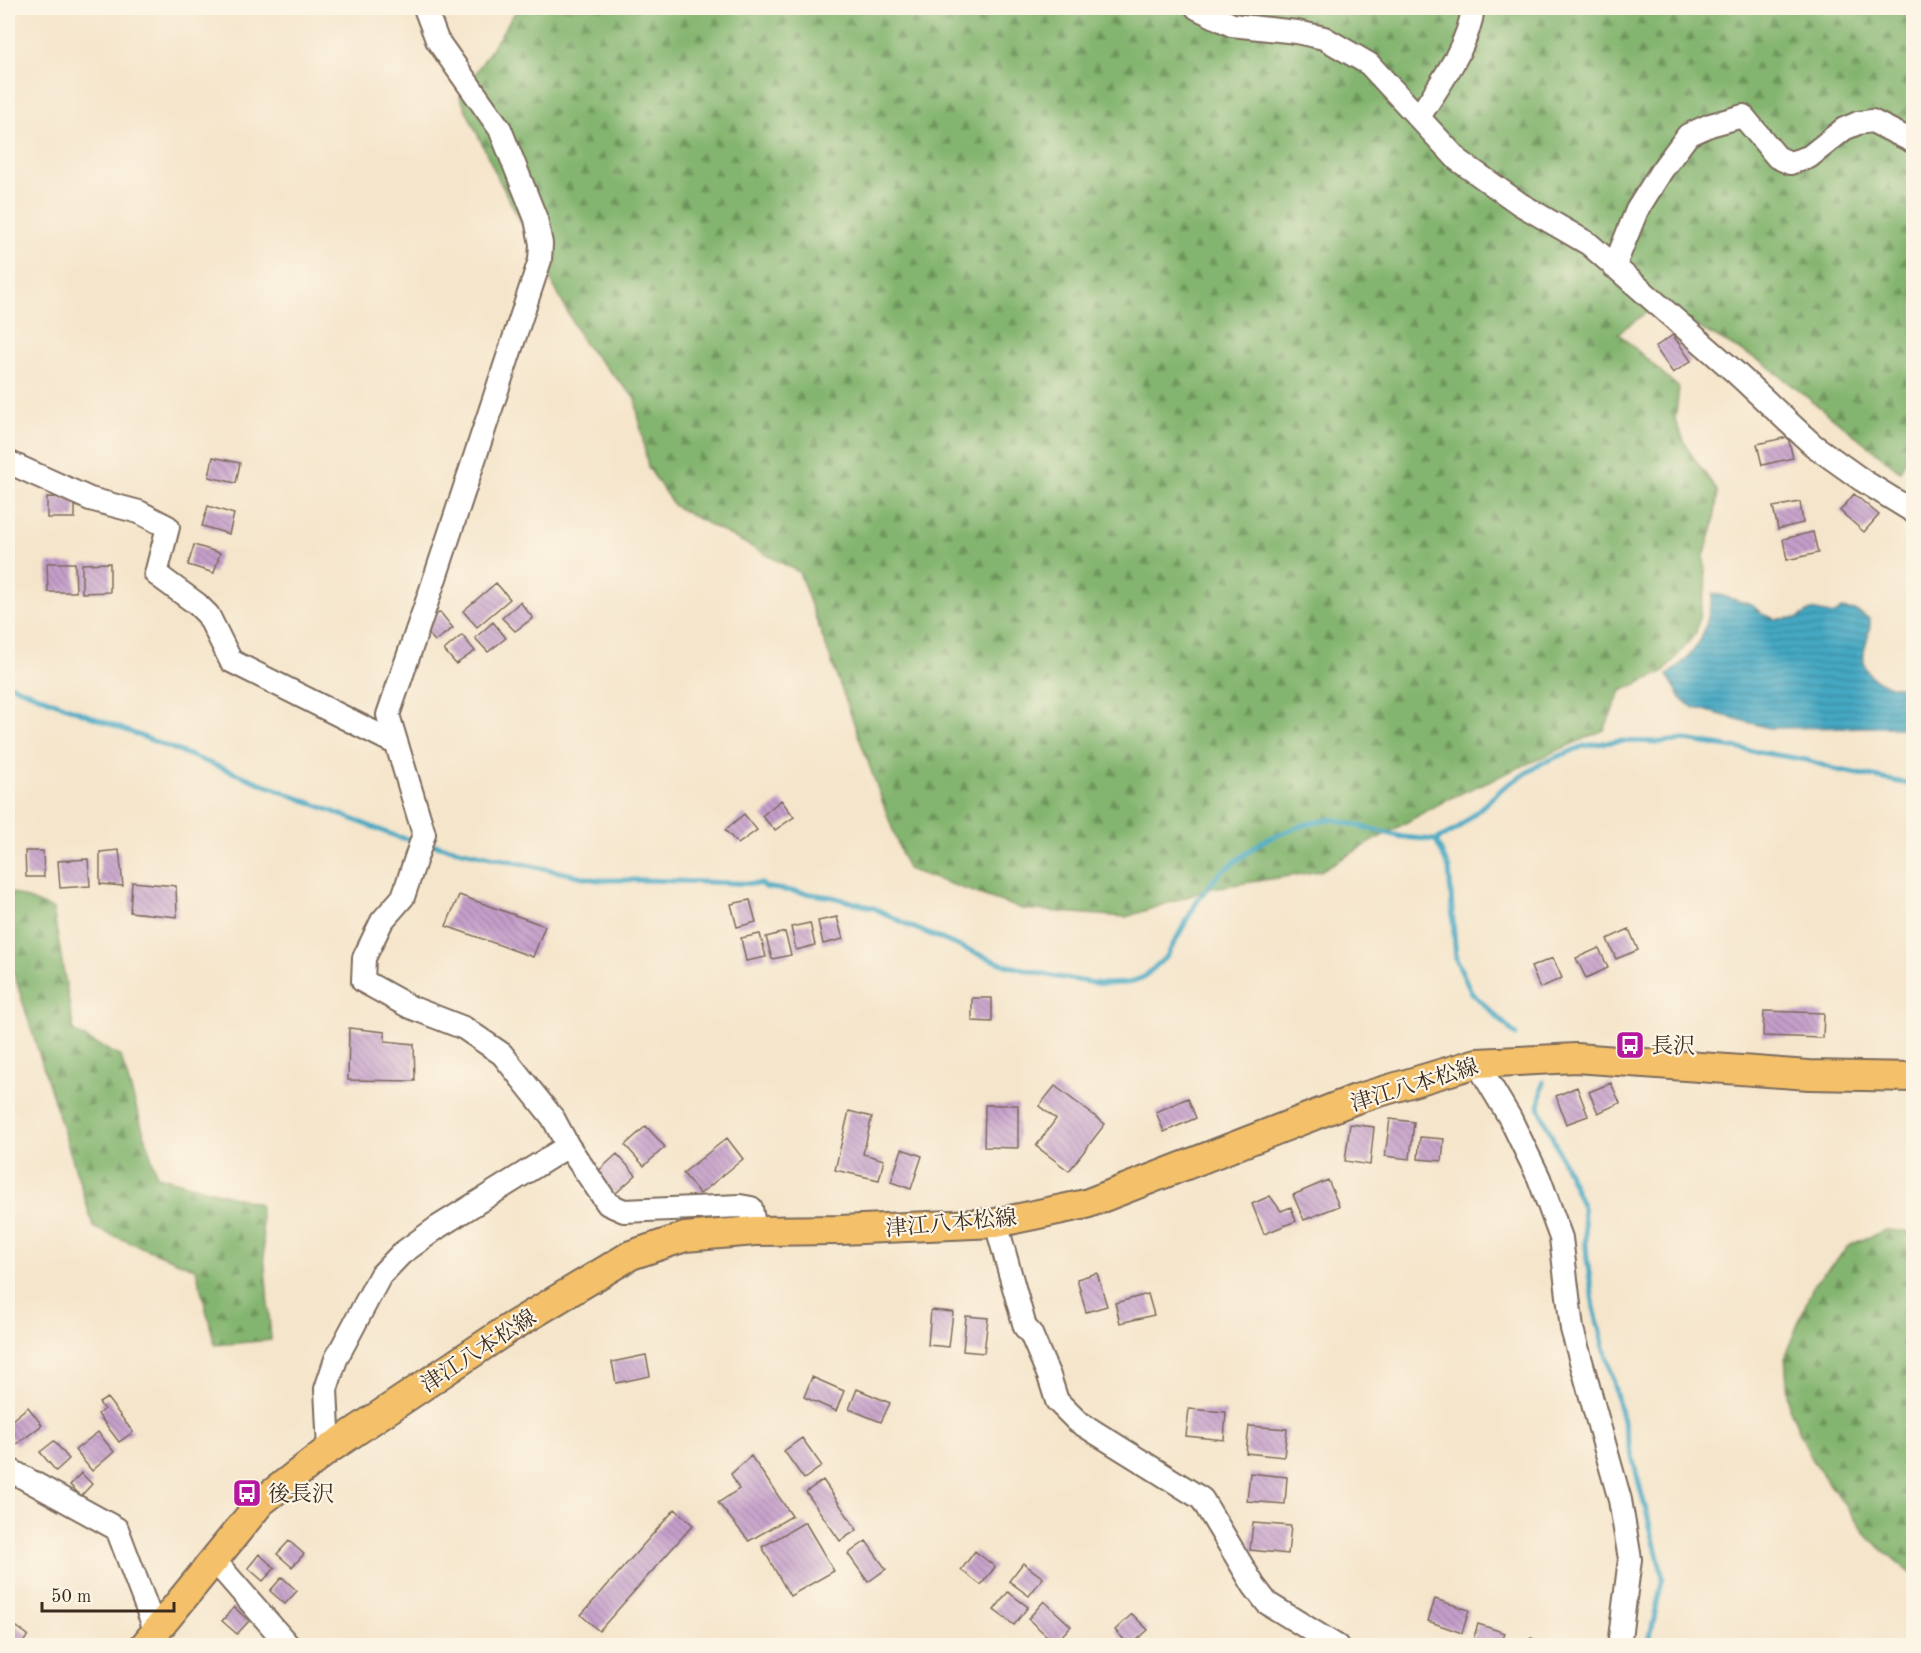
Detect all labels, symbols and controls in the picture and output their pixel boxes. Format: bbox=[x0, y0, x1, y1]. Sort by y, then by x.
bus stop icon: 長沢 bbox=[1614, 1029, 1646, 1061]
place label: 長沢 bbox=[1651, 1034, 1695, 1058]
street label: 津江八本松線 bbox=[1348, 1054, 1481, 1116]
street label: 津江八本松線 bbox=[884, 1205, 1018, 1241]
street label: 津江八本松線 bbox=[417, 1305, 540, 1397]
bus stop icon: 後長沢 bbox=[231, 1477, 263, 1509]
place label: 後長沢 bbox=[268, 1482, 334, 1506]
scale bar bbox=[42, 1575, 174, 1613]
text: 50 m bbox=[51, 1588, 91, 1606]

